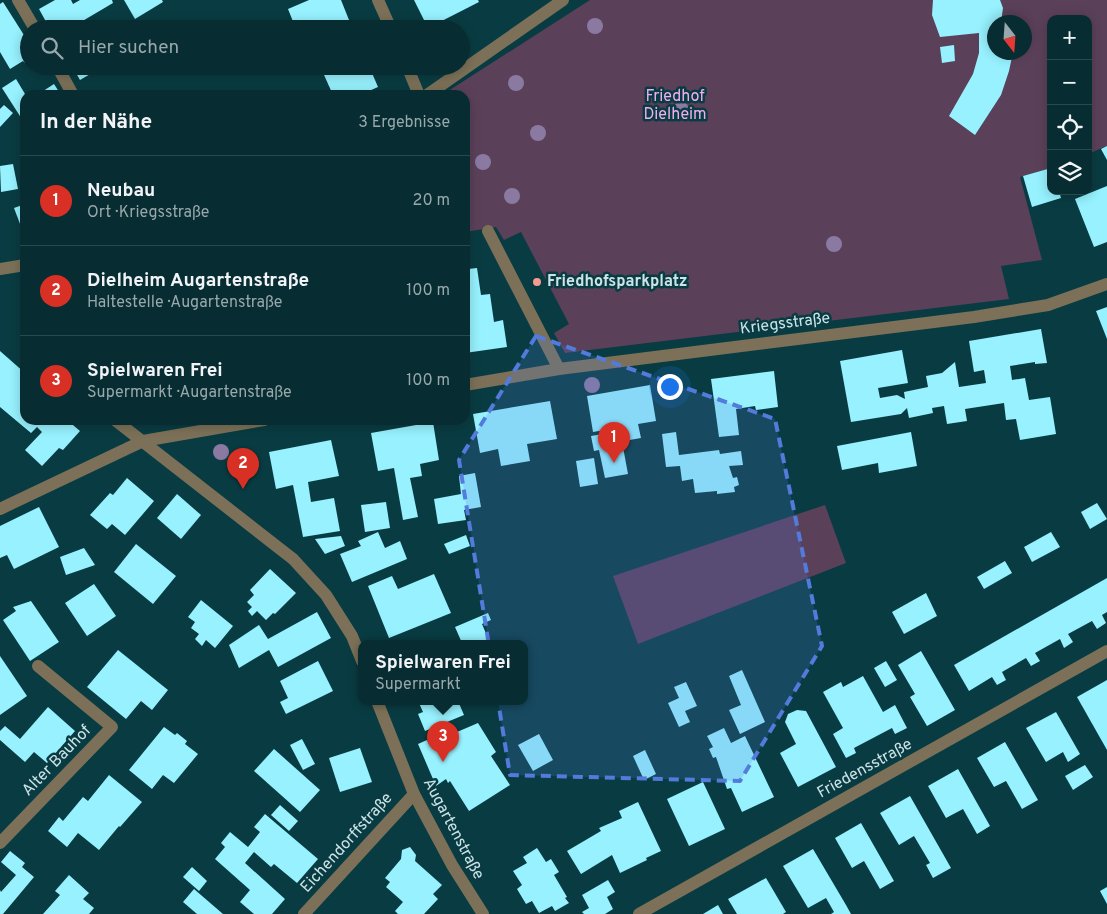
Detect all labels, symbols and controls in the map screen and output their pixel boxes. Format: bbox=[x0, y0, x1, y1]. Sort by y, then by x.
north arrow bbox=[987, 15, 1032, 60]
map controls bbox=[1047, 15, 1092, 195]
button: + bbox=[1047, 15, 1092, 60]
search box bbox=[20, 20, 470, 75]
icon: search bbox=[38, 34, 66, 62]
text: Hier suchen bbox=[78, 36, 179, 60]
button: − bbox=[1047, 60, 1092, 105]
park label: Friedhof Dielheim bbox=[643, 87, 707, 125]
button: locate bbox=[1047, 105, 1092, 150]
text: In der Nähe bbox=[40, 109, 152, 136]
text: 3 Ergebnisse bbox=[358, 113, 450, 133]
button: layers bbox=[1047, 150, 1092, 195]
text: Neubau bbox=[87, 179, 155, 203]
text: 1 bbox=[53, 191, 59, 211]
text: 20 m bbox=[413, 191, 450, 211]
text: Ort · Kriegsstraße bbox=[87, 203, 209, 223]
text: Dielheim Augartenstraße bbox=[87, 269, 309, 293]
place label: Friedhofsparkplatz bbox=[547, 272, 688, 292]
marker: Friedhofsparkplatz bbox=[531, 276, 543, 288]
text: 2 bbox=[51, 281, 61, 301]
text: 100 m bbox=[406, 281, 450, 301]
text: Haltestelle · Augartenstraße bbox=[87, 293, 282, 313]
street label: Kriegsstraße bbox=[739, 309, 831, 339]
text: Spielwaren Frei bbox=[87, 359, 223, 383]
text: 3 bbox=[51, 371, 61, 391]
text: 100 m bbox=[406, 371, 450, 391]
your location bbox=[657, 374, 683, 400]
text: Supermarkt · Augartenstraße bbox=[87, 383, 292, 403]
pin: 1 bbox=[598, 422, 630, 463]
pin: 2 bbox=[227, 448, 259, 489]
popup bbox=[358, 640, 528, 705]
text: Spielwaren Frei bbox=[375, 651, 511, 675]
text: Supermarkt bbox=[375, 675, 461, 695]
street label: Alter Bauhof bbox=[18, 721, 96, 801]
pin: 3 bbox=[427, 721, 459, 762]
street label: Friedensstraße bbox=[814, 735, 916, 803]
street label: Augartenstraße bbox=[418, 775, 488, 883]
street label: Eichendorffstraße bbox=[297, 789, 397, 897]

